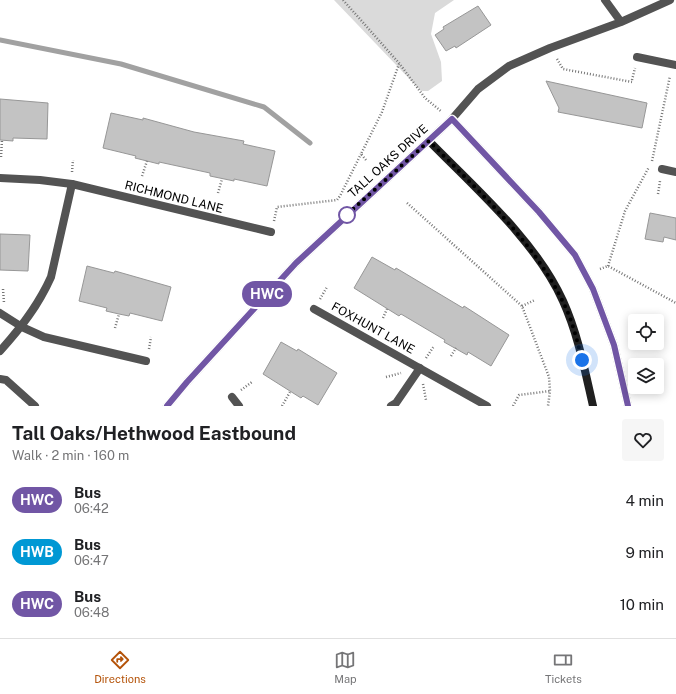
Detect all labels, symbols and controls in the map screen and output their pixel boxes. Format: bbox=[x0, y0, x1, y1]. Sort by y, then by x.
street label: TALL OAKS DRIVE bbox=[345, 122, 431, 200]
street label: RICHMOND LANE bbox=[123, 178, 225, 216]
unlabelled marker bbox=[338, 206, 356, 224]
line badge: HWC bbox=[244, 281, 290, 307]
text: HWC bbox=[250, 286, 284, 302]
street label: FOXHUNT LANE bbox=[329, 299, 417, 357]
map controls bbox=[628, 314, 664, 394]
button: locate bbox=[628, 314, 664, 350]
your location bbox=[572, 350, 592, 370]
button: layers bbox=[628, 358, 664, 394]
button: heart bbox=[622, 419, 664, 461]
text: Tall Oaks/Hethwood Eastbound bbox=[12, 422, 296, 444]
text: Walk · 2 min · 160 m bbox=[12, 448, 129, 463]
text: Bus bbox=[74, 484, 101, 501]
text: HWC bbox=[20, 492, 54, 508]
text: 4 min bbox=[625, 492, 664, 509]
text: 06:42 bbox=[74, 501, 109, 516]
text: Bus bbox=[74, 536, 101, 553]
text: HWB bbox=[20, 544, 54, 560]
text: 9 min bbox=[626, 544, 664, 561]
text: 06:47 bbox=[74, 553, 109, 568]
text: Bus bbox=[74, 588, 101, 605]
text: HWC bbox=[20, 596, 54, 612]
text: 10 min bbox=[620, 596, 664, 613]
text: 06:48 bbox=[74, 605, 109, 620]
tab: Directions bbox=[94, 649, 146, 685]
tab: Map bbox=[334, 649, 357, 685]
tab: Tickets bbox=[545, 649, 582, 685]

